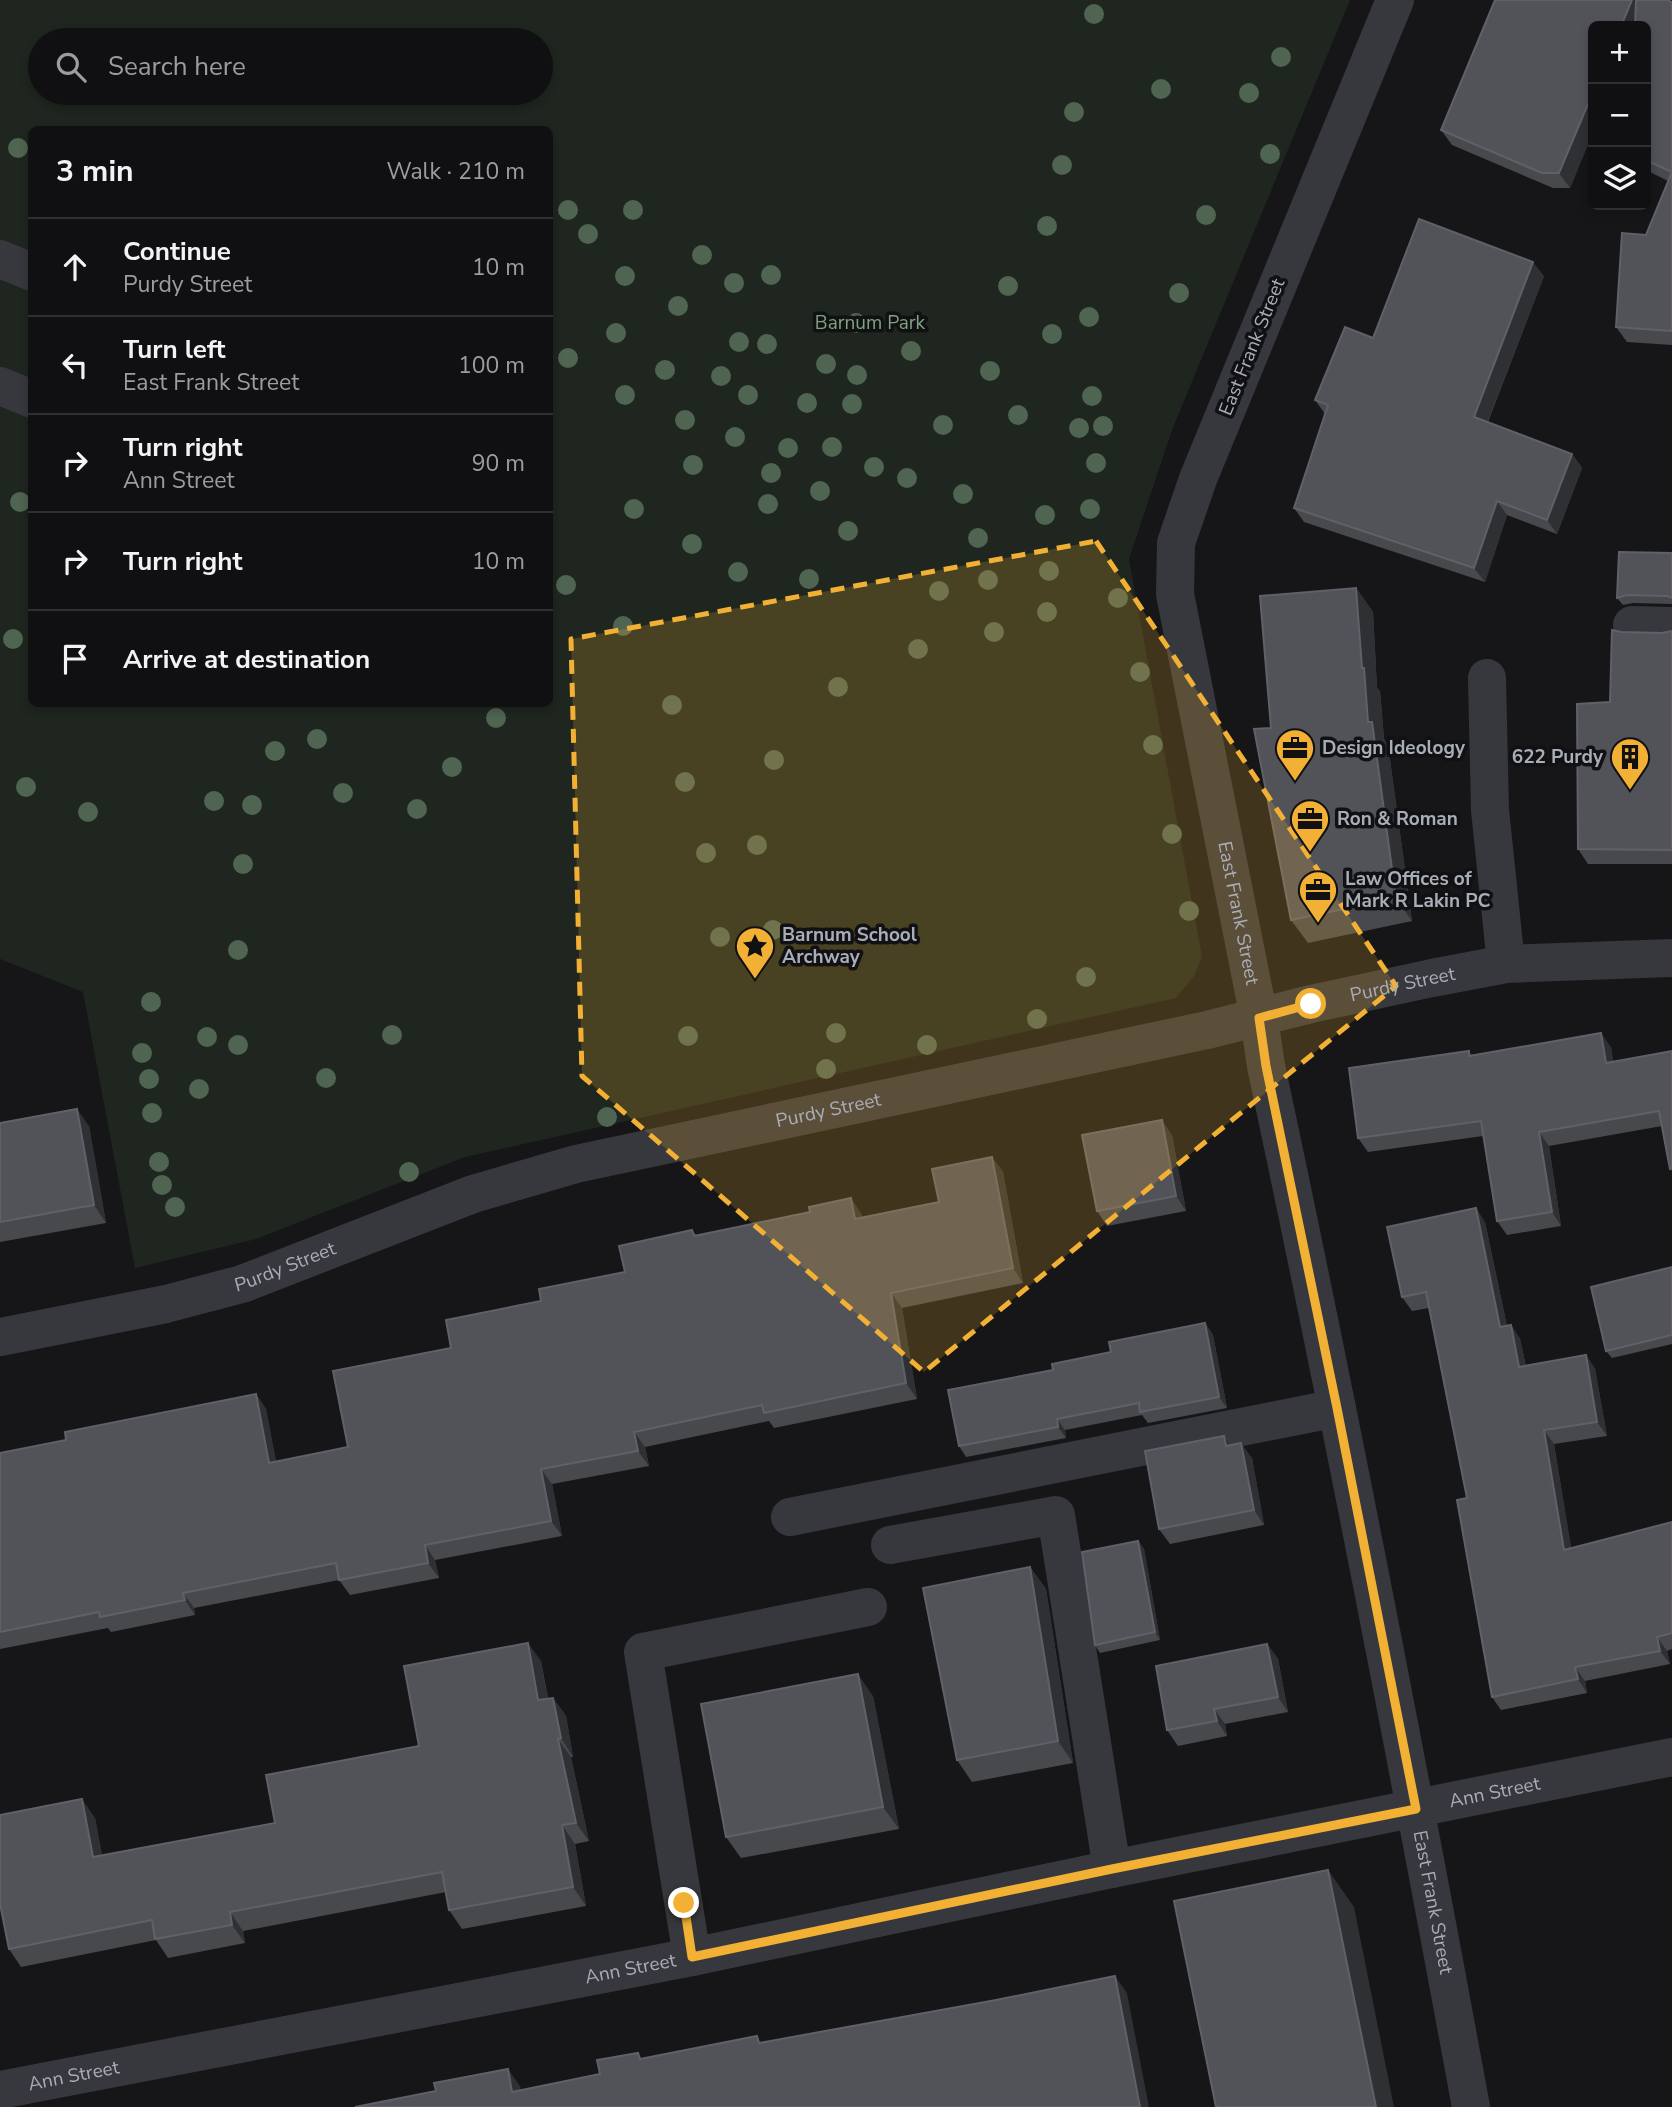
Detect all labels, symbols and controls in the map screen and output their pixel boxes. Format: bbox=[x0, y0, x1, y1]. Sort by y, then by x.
map controls bbox=[1588, 21, 1651, 210]
button: + bbox=[1588, 21, 1651, 84]
search box bbox=[28, 28, 553, 105]
icon: search bbox=[52, 48, 90, 86]
text: Search here bbox=[108, 49, 246, 84]
button: − bbox=[1588, 84, 1651, 147]
button: layers bbox=[1588, 147, 1651, 210]
text: 3 min bbox=[56, 151, 134, 192]
text: Walk · 210 m bbox=[386, 156, 525, 187]
text: Continue bbox=[123, 234, 231, 269]
icon: ahead bbox=[56, 248, 94, 286]
text: 10 m bbox=[472, 252, 525, 283]
text: Purdy Street bbox=[123, 269, 252, 300]
street label: East Frank Street bbox=[1213, 274, 1291, 419]
park label: Barnum Park bbox=[815, 310, 926, 336]
text: Turn left bbox=[123, 332, 226, 367]
icon: left bbox=[56, 346, 94, 384]
text: 100 m bbox=[458, 350, 525, 381]
text: East Frank Street bbox=[123, 367, 299, 398]
text: Turn right bbox=[123, 430, 242, 465]
icon: right bbox=[56, 444, 94, 482]
text: 90 m bbox=[472, 448, 525, 479]
text: Ann Street bbox=[123, 465, 235, 496]
icon: right bbox=[56, 542, 94, 580]
text: Turn right bbox=[123, 544, 242, 579]
text: 10 m bbox=[472, 546, 525, 577]
icon: arrive bbox=[56, 640, 94, 678]
text: Arrive at destination bbox=[123, 642, 370, 677]
office icon: Design Ideology bbox=[1274, 727, 1316, 782]
place label: Design Ideology bbox=[1322, 735, 1466, 761]
building icon: 622 Purdy bbox=[1609, 736, 1651, 791]
place label: 622 Purdy bbox=[1512, 744, 1604, 770]
office icon: Ron & Roman bbox=[1289, 798, 1331, 853]
place label: Ron & Roman bbox=[1337, 806, 1458, 832]
street label: East Frank Street bbox=[1211, 839, 1265, 988]
place label: Law Offices of Mark R Lakin PC bbox=[1345, 866, 1490, 914]
office icon: Law Offices of Mark R Lakin PC bbox=[1297, 869, 1339, 924]
place label: Barnum School Archway bbox=[782, 922, 917, 970]
place icon: Barnum School Archway bbox=[734, 925, 776, 980]
street label: Purdy Street bbox=[1348, 961, 1458, 1008]
route start bbox=[1295, 988, 1326, 1019]
street label: Purdy Street bbox=[773, 1087, 884, 1134]
street label: Purdy Street bbox=[232, 1236, 340, 1298]
street label: Ann Street bbox=[1447, 1771, 1543, 1814]
street label: East Frank Street bbox=[1407, 1828, 1459, 1976]
route end bbox=[668, 1887, 699, 1918]
street label: Ann Street bbox=[583, 1947, 679, 1990]
street label: Ann Street bbox=[26, 2054, 122, 2097]

